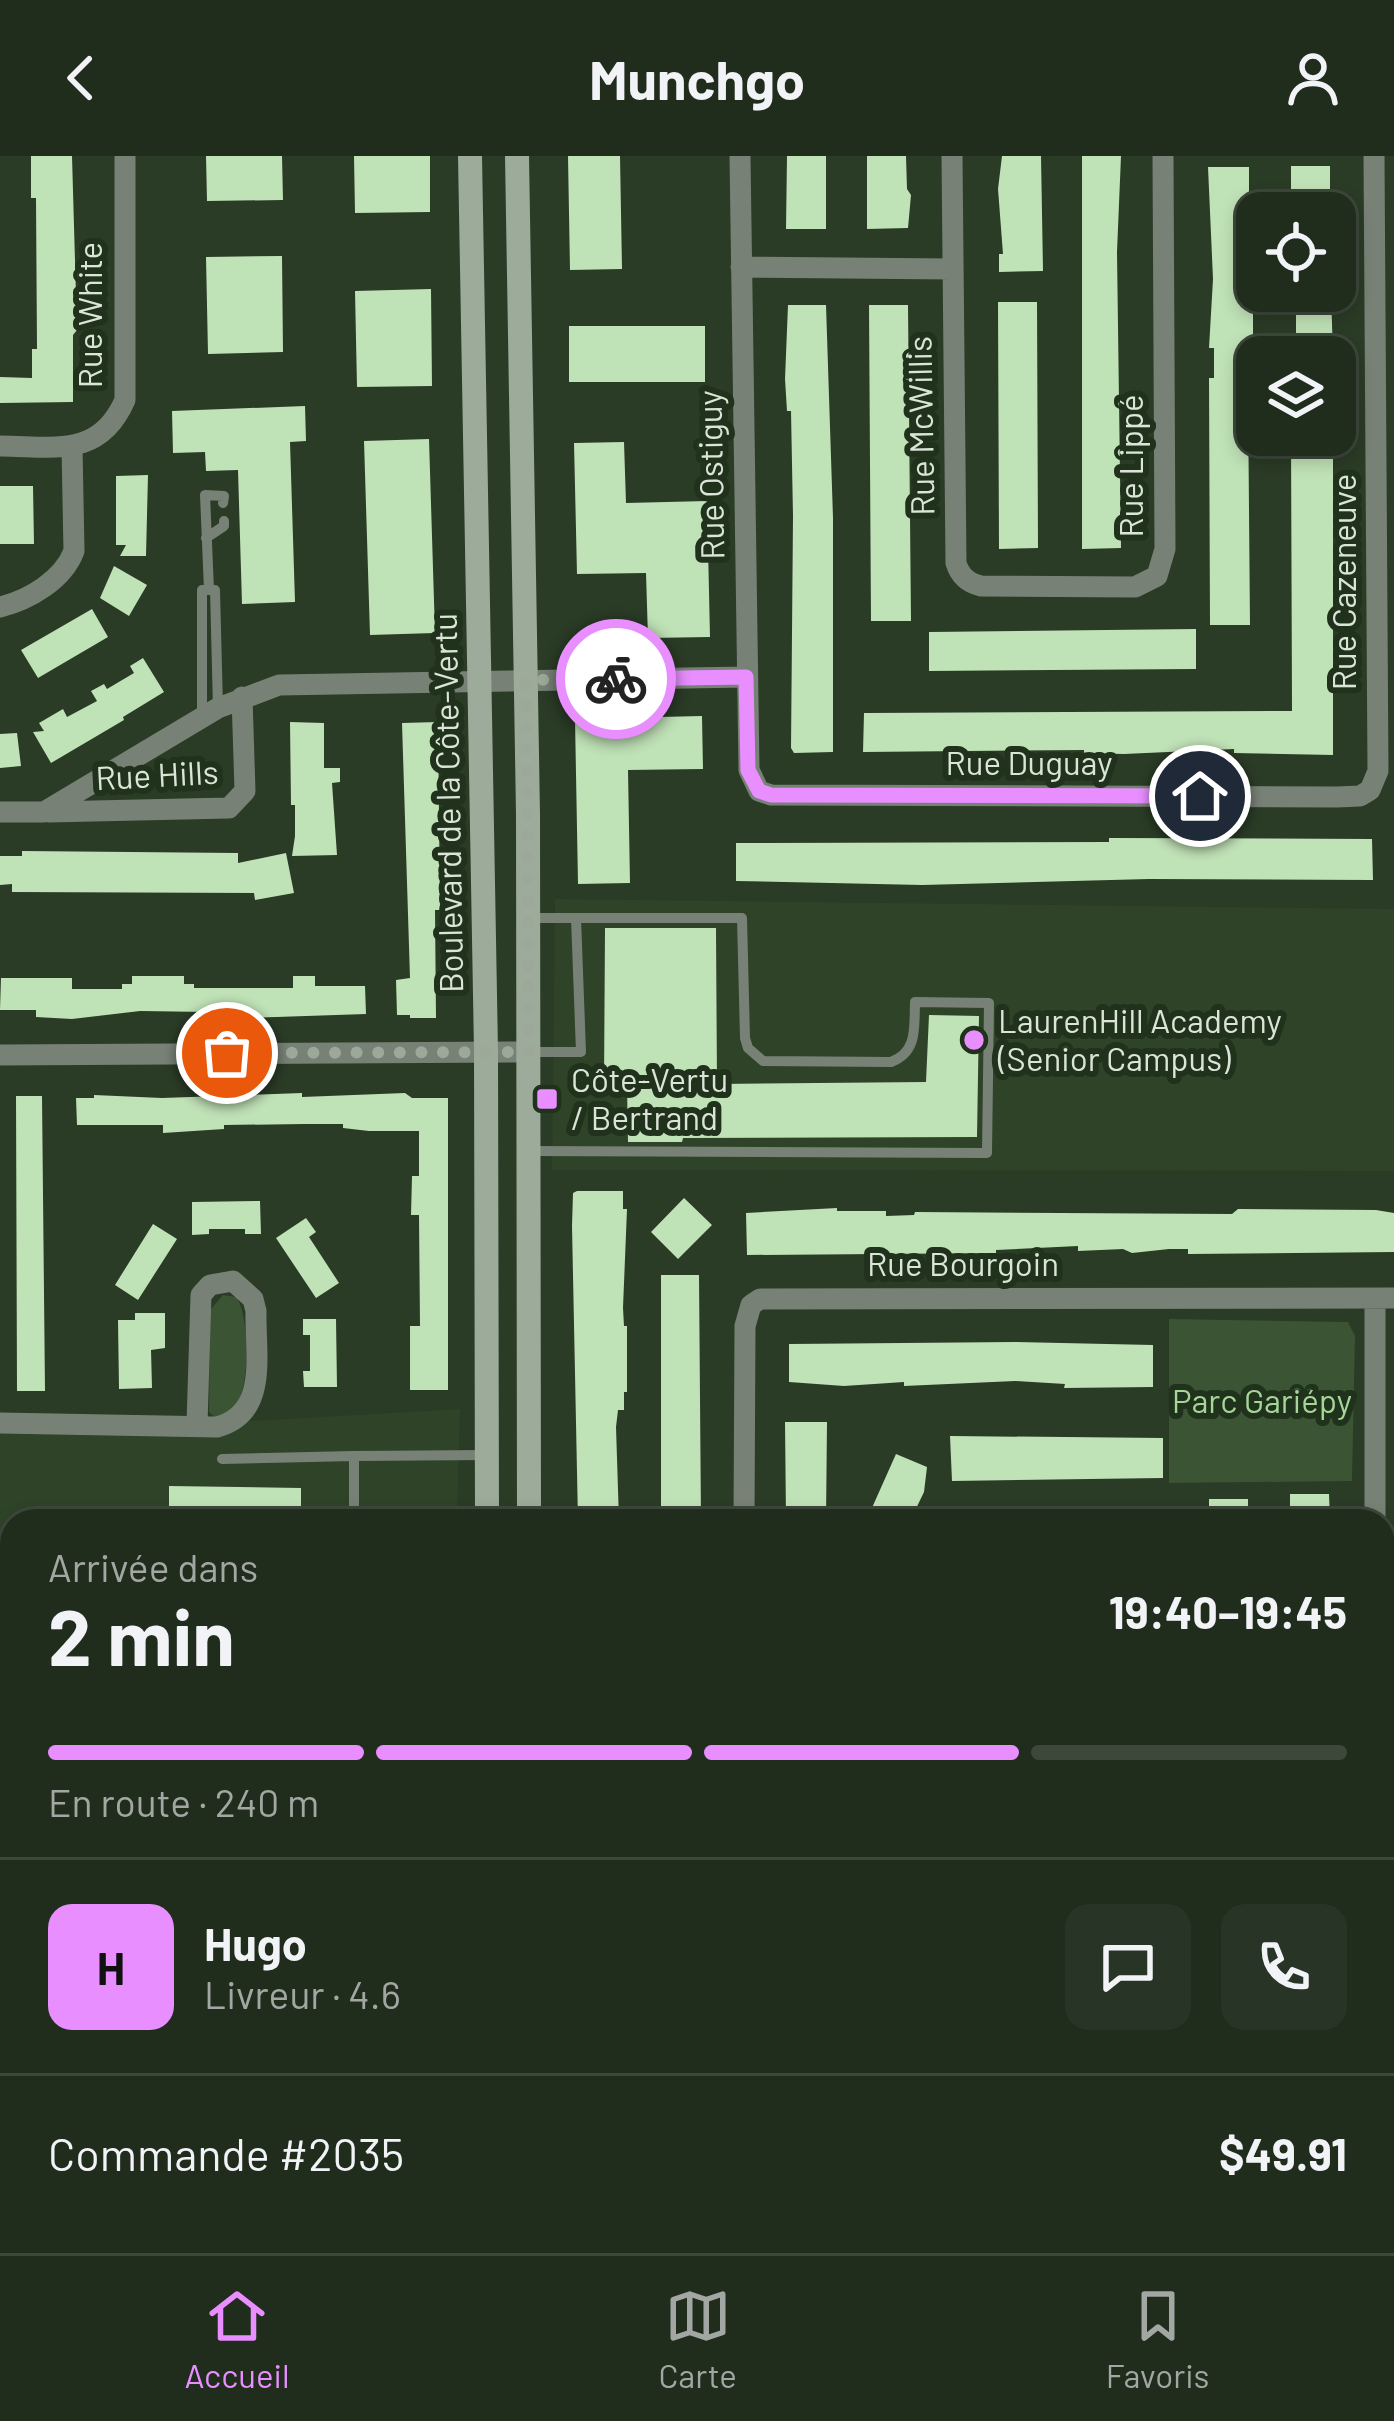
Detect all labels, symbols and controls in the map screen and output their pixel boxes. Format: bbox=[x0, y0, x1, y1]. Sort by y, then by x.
icon: back bbox=[48, 45, 114, 111]
icon: person bbox=[1280, 45, 1346, 111]
text: Munchgo bbox=[589, 46, 805, 111]
map controls bbox=[1236, 192, 1356, 456]
button: locate bbox=[1236, 192, 1356, 312]
street label: Rue White bbox=[69, 242, 109, 388]
street label: Rue McWillis bbox=[898, 336, 942, 516]
button: layers bbox=[1236, 336, 1356, 456]
street label: Rue Ostiguy bbox=[689, 390, 731, 560]
street label: Rue Lippé bbox=[1110, 394, 1150, 538]
street label: Rue Cazeneuve bbox=[1323, 474, 1363, 690]
street label: Boulevard de la Côte-Vertu bbox=[424, 613, 470, 993]
courier bbox=[556, 619, 676, 739]
icon: bike bbox=[583, 646, 649, 712]
street label: Rue Duguay bbox=[946, 742, 1112, 782]
pin bbox=[1149, 745, 1251, 847]
street label: Rue Hills bbox=[94, 751, 219, 797]
icon: home bbox=[1167, 763, 1233, 829]
place label: LaurenHill Academy (Senior Campus) bbox=[997, 1000, 1282, 1078]
pin bbox=[176, 1002, 278, 1104]
icon: bag bbox=[194, 1020, 260, 1086]
marker: LaurenHill Academy (Senior Campus) bbox=[961, 1027, 987, 1053]
place label: Côte-Vertu / Bertrand bbox=[571, 1059, 728, 1137]
marker: Côte-Vertu / Bertrand bbox=[534, 1086, 560, 1112]
street label: Rue Bourgoin bbox=[867, 1243, 1059, 1283]
park label: Parc Gariépy bbox=[1172, 1380, 1352, 1420]
text: Arrivée dans bbox=[48, 1543, 258, 1590]
text: 19:40–19:45 bbox=[1109, 1584, 1347, 1638]
text: 2 min bbox=[48, 1588, 235, 1682]
text: En route · 240 m bbox=[48, 1778, 319, 1825]
button: chat bbox=[1065, 1904, 1191, 2030]
button: phone bbox=[1221, 1904, 1347, 2030]
text: Hugo bbox=[204, 1916, 307, 1970]
text: H bbox=[97, 1940, 125, 1994]
text: Livreur · 4.6 bbox=[204, 1970, 401, 2017]
text: Commande #2035 bbox=[48, 2126, 404, 2180]
text: $49.91 bbox=[1219, 2126, 1347, 2180]
tab: Accueil bbox=[184, 2283, 290, 2395]
tab: Carte bbox=[659, 2283, 737, 2395]
tab: Favoris bbox=[1106, 2283, 1210, 2395]

